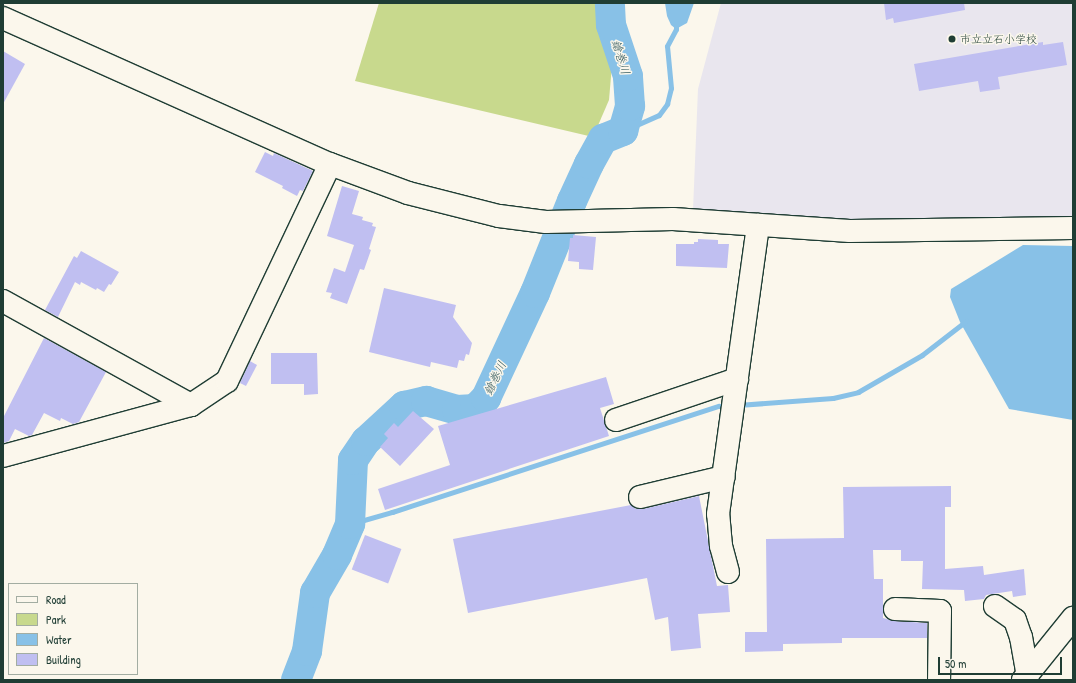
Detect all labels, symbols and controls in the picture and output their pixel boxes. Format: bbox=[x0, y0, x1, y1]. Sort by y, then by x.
place label: 市立立石小学校 bbox=[960, 32, 1037, 46]
marker: 市立立石小学校 bbox=[947, 34, 957, 44]
water label: 鎗巻川 bbox=[609, 38, 633, 76]
water label: 鎗巻川 bbox=[481, 359, 509, 397]
legend bbox=[8, 583, 138, 675]
text: Road bbox=[46, 591, 66, 608]
text: Park bbox=[46, 611, 66, 628]
text: Water bbox=[46, 631, 72, 648]
scale bar bbox=[940, 649, 1064, 675]
text: Building bbox=[46, 651, 81, 668]
text: 50 m bbox=[945, 655, 966, 672]

